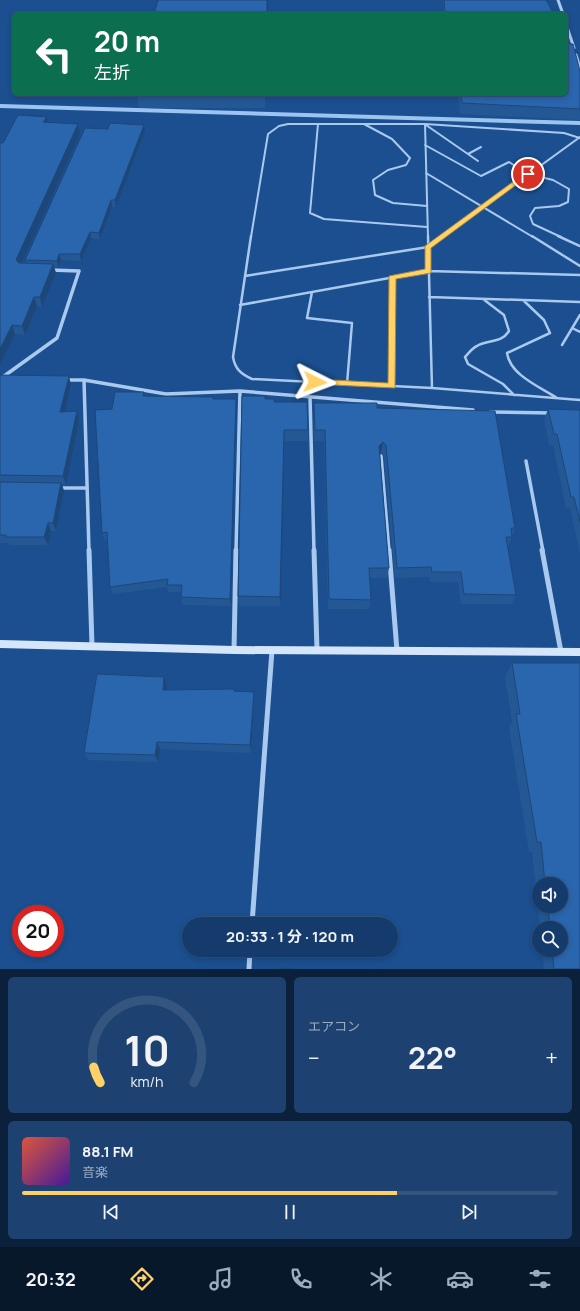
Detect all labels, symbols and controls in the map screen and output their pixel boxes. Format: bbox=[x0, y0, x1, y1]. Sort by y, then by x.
text: 20 m bbox=[94, 22, 160, 60]
icon: left bbox=[28, 28, 80, 80]
text: 左折 bbox=[94, 60, 130, 84]
pin bbox=[511, 157, 545, 191]
icon: arrive bbox=[517, 163, 539, 185]
position arrow bbox=[294, 361, 336, 403]
map controls bbox=[532, 877, 568, 957]
button: sound bbox=[532, 877, 568, 913]
speed limit sign: 20 bbox=[12, 905, 64, 957]
button: search bbox=[532, 921, 568, 957]
text: 20:33 · 1 分 · 120 m bbox=[226, 926, 354, 947]
text: エアコン bbox=[308, 1017, 360, 1035]
text: 10 bbox=[124, 1022, 170, 1078]
text: 22° bbox=[408, 1037, 457, 1078]
text: − bbox=[308, 1043, 320, 1073]
text: + bbox=[545, 1043, 558, 1073]
text: km/h bbox=[130, 1072, 164, 1091]
text: 88.1 FM bbox=[82, 1141, 133, 1162]
text: 音楽 bbox=[82, 1163, 108, 1181]
icon: previous bbox=[100, 1201, 122, 1223]
icon: pause bbox=[279, 1201, 301, 1223]
icon: next bbox=[458, 1201, 480, 1223]
icon: directions bbox=[128, 1265, 156, 1293]
icon: music bbox=[207, 1265, 235, 1293]
icon: phone bbox=[287, 1265, 315, 1293]
icon: climate bbox=[367, 1265, 395, 1293]
icon: car bbox=[446, 1265, 474, 1293]
icon: filters bbox=[526, 1265, 554, 1293]
text: 20:32 bbox=[26, 1267, 76, 1291]

